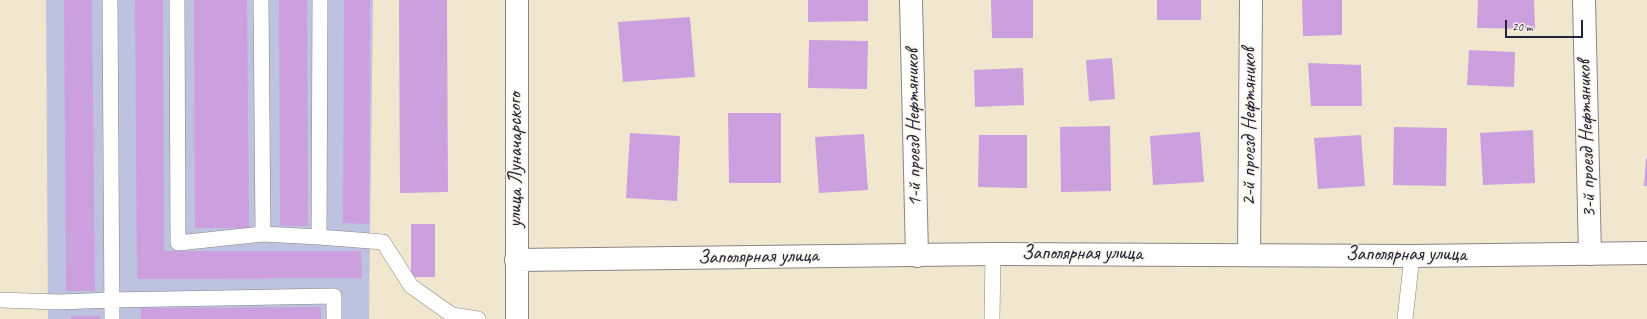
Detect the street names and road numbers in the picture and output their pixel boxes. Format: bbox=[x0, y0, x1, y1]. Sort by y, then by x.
street label: 2-й проезд Нефтяников bbox=[1238, 48, 1262, 206]
street label: 1-й проезд Нефтяников bbox=[901, 49, 927, 207]
street label: 3-й проезд Нефтяников bbox=[1572, 60, 1602, 218]
street label: улица Луначарского bbox=[504, 92, 528, 228]
street label: Заполярная улица bbox=[1022, 242, 1142, 266]
street label: Заполярная улица bbox=[1346, 243, 1466, 267]
street label: Заполярная улица bbox=[697, 244, 819, 270]

